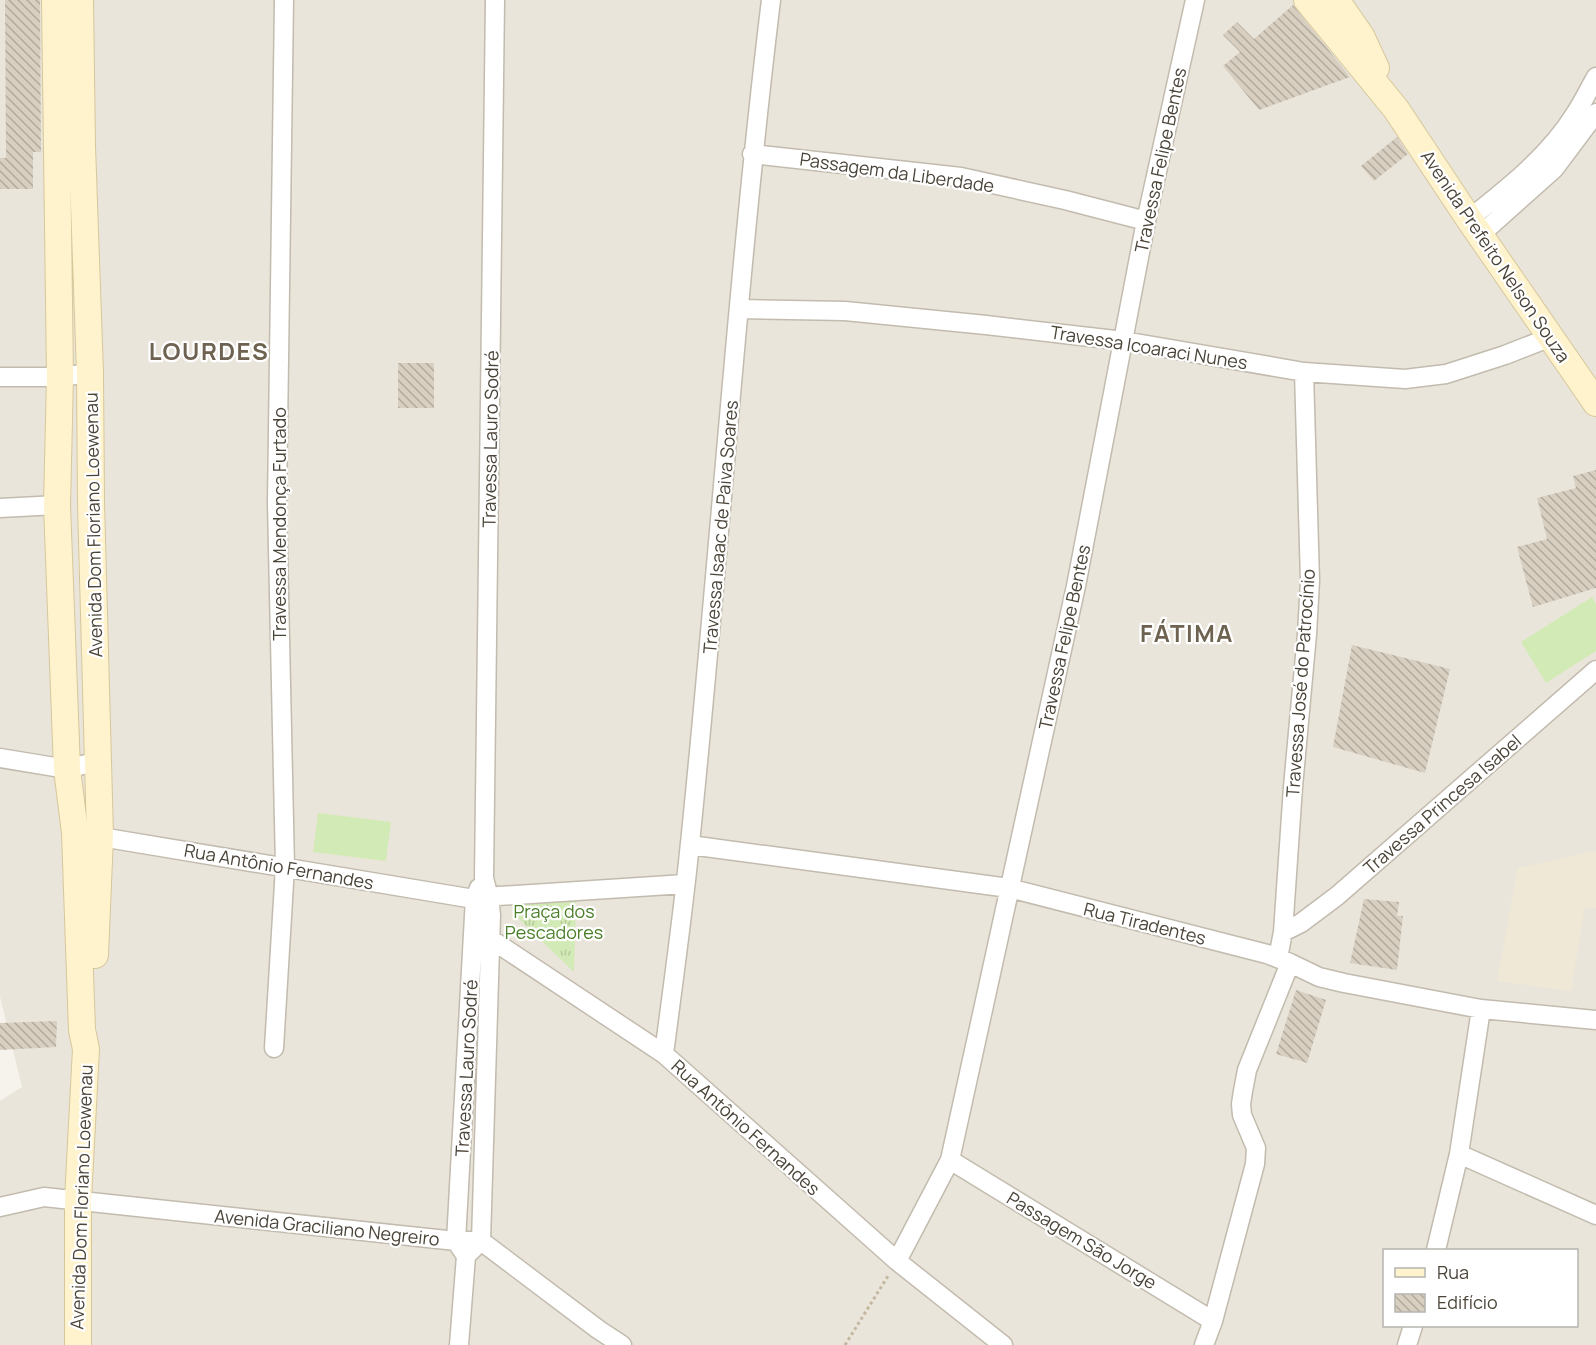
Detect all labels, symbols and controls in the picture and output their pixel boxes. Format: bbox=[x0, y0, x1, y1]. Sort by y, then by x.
street label: Travessa Felipe Bentes bbox=[1129, 65, 1191, 255]
street label: Avenida Prefeito Nelson Souza bbox=[1416, 145, 1576, 367]
street label: Passagem da Liberdade bbox=[798, 146, 996, 198]
street label: Travessa Icoaraci Nunes bbox=[1049, 320, 1249, 374]
district label: LOURDES bbox=[149, 334, 269, 367]
street label: Travessa Lauro Sodré bbox=[476, 350, 504, 528]
street label: Avenida Dom Floriano Loewenau bbox=[79, 392, 107, 658]
street label: Travessa Isaac de Paiva Soares bbox=[697, 399, 743, 655]
street label: Travessa Mendonça Furtado bbox=[267, 407, 291, 641]
street label: Travessa Felipe Bentes bbox=[1033, 542, 1095, 732]
street label: Travessa José do Patrocínio bbox=[1280, 568, 1320, 798]
district label: FÁTIMA bbox=[1140, 616, 1234, 649]
street label: Travessa Princesa Isabel bbox=[1358, 729, 1526, 879]
street label: Rua Antônio Fernandes bbox=[182, 837, 376, 895]
street label: Rua Tiradentes bbox=[1081, 896, 1209, 950]
park label: Praça dos Pescadores bbox=[505, 899, 603, 944]
street label: Travessa Lauro Sodré bbox=[449, 979, 483, 1157]
street label: Rua Antônio Fernandes bbox=[667, 1054, 825, 1200]
street label: Avenida Dom Floriano Loewenau bbox=[64, 1064, 98, 1330]
street label: Passagem São Jorge bbox=[1003, 1186, 1161, 1294]
street label: Avenida Graciliano Negreiro bbox=[213, 1203, 441, 1251]
legend bbox=[1383, 1249, 1578, 1327]
text: Rua bbox=[1437, 1260, 1469, 1284]
text: Edifício bbox=[1437, 1290, 1498, 1314]

